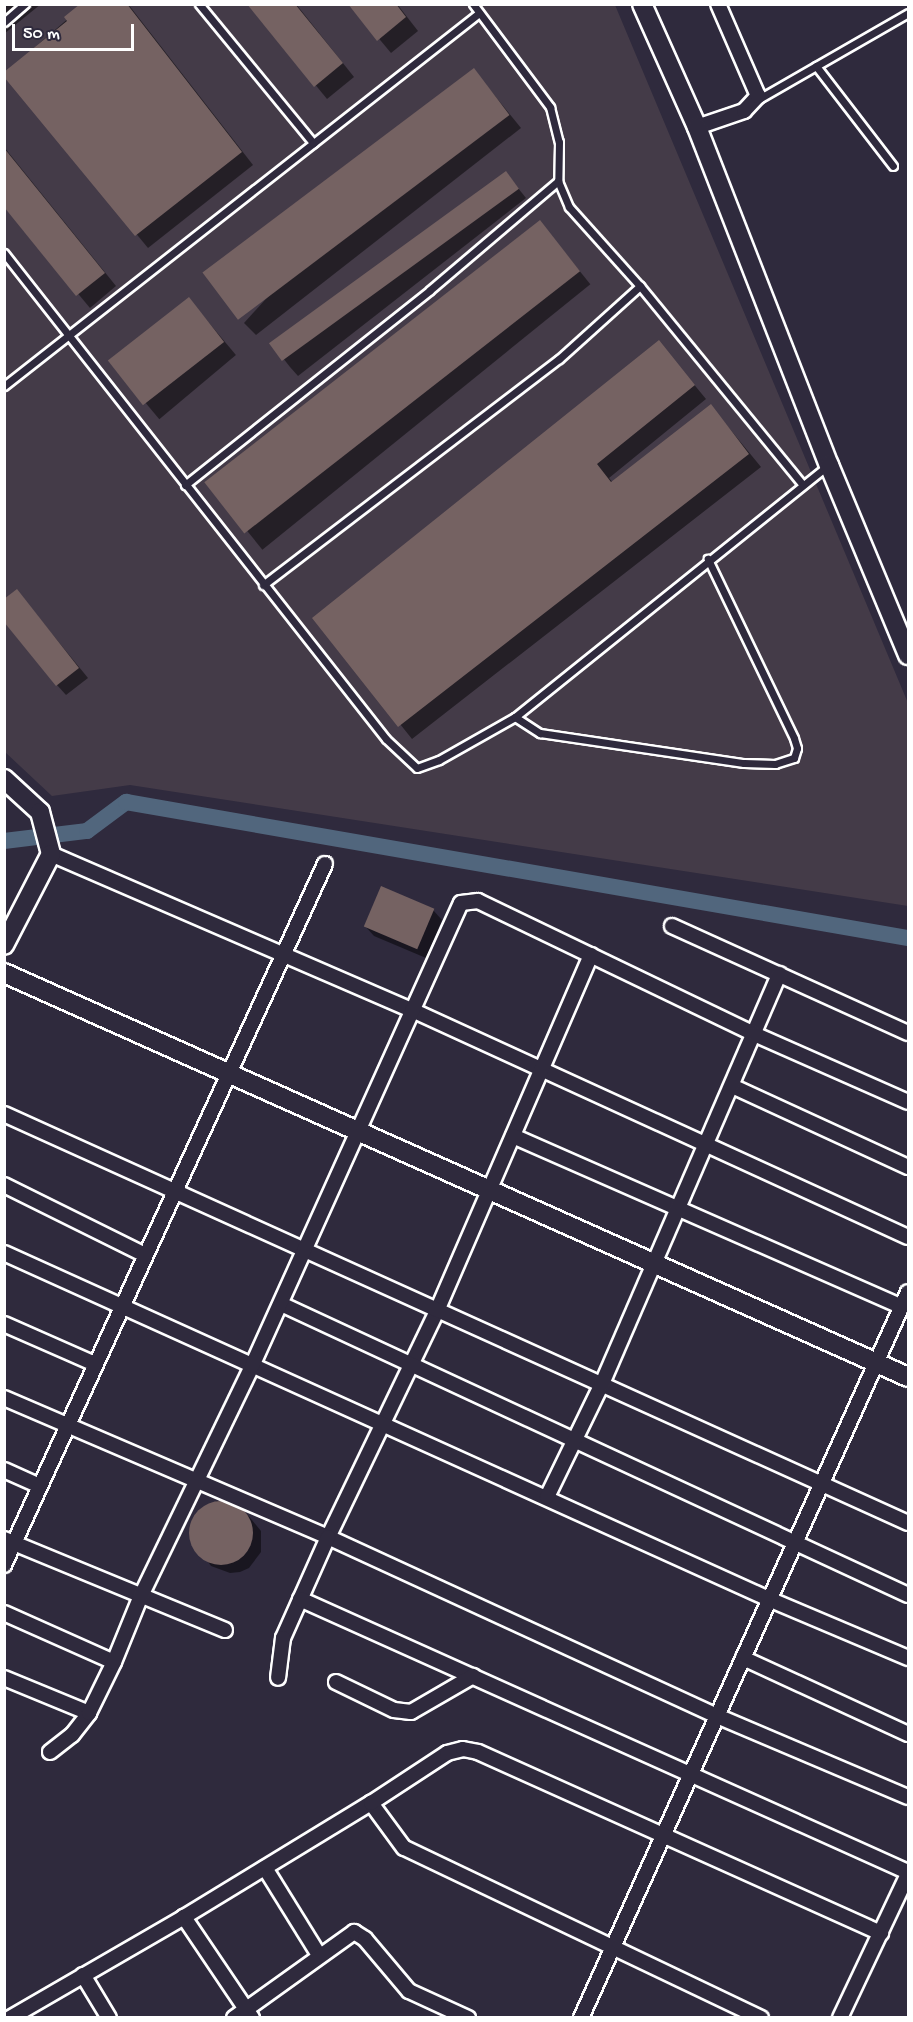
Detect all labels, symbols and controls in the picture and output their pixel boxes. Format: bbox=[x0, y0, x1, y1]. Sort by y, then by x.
scale bar bbox=[15, 12, 136, 50]
text: 50 m bbox=[23, 24, 60, 45]

